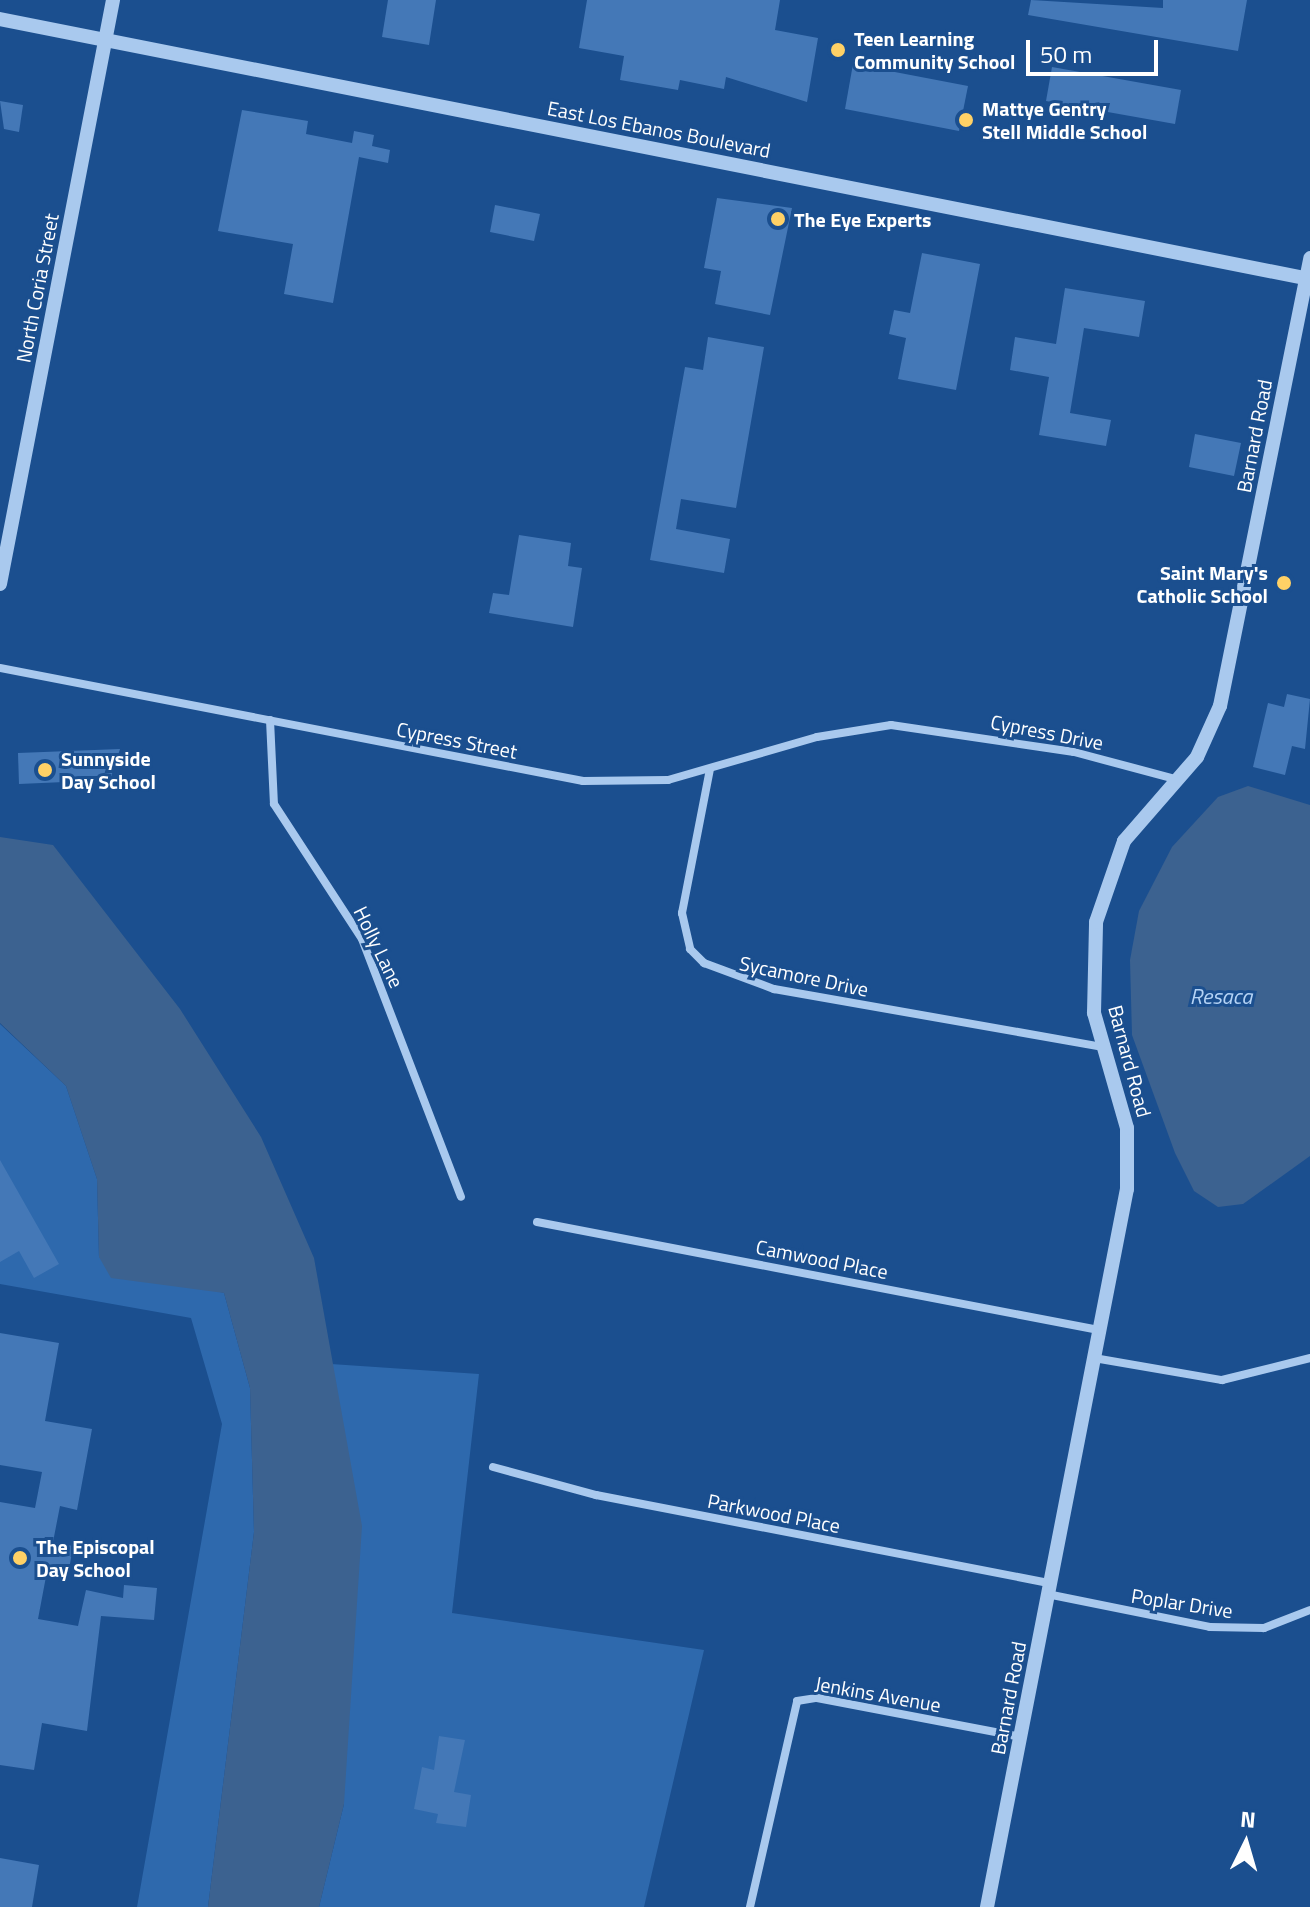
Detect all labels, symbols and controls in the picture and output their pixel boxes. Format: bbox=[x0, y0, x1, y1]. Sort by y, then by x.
scale bar bbox=[1030, 24, 1162, 74]
place label: Teen Learning Community School bbox=[854, 26, 1015, 73]
text: 50 m bbox=[1040, 36, 1092, 72]
marker: Teen Learning Community School bbox=[829, 41, 847, 59]
street label: East Los Ebanos Boulevard bbox=[545, 96, 773, 162]
place label: Mattye Gentry Stell Middle School bbox=[982, 96, 1147, 143]
marker: Mattye Gentry Stell Middle School bbox=[957, 111, 975, 129]
place label: The Eye Experts bbox=[794, 207, 931, 231]
marker: The Eye Experts bbox=[769, 210, 787, 228]
street label: North Coria Street bbox=[11, 211, 63, 365]
street label: Barnard Road bbox=[1231, 377, 1277, 495]
place label: Saint Mary's Catholic School bbox=[1137, 560, 1268, 607]
marker: Saint Mary's Catholic School bbox=[1275, 574, 1293, 592]
street label: Cypress Drive bbox=[989, 709, 1105, 755]
street label: Cypress Street bbox=[395, 717, 519, 763]
place label: Sunnyside Day School bbox=[61, 746, 156, 793]
marker: Sunnyside Day School bbox=[36, 761, 54, 779]
street label: Holly Lane bbox=[349, 902, 409, 992]
street label: Sycamore Drive bbox=[737, 951, 871, 1001]
water label: Resaca bbox=[1190, 984, 1252, 1010]
street label: Barnard Road bbox=[1104, 1002, 1156, 1120]
street label: Camwood Place bbox=[754, 1234, 890, 1284]
street label: Parkwood Place bbox=[706, 1488, 842, 1538]
place label: The Episcopal Day School bbox=[36, 1534, 155, 1581]
marker: The Episcopal Day School bbox=[11, 1549, 29, 1567]
street label: Poplar Drive bbox=[1129, 1583, 1235, 1623]
street label: Barnard Road bbox=[985, 1639, 1031, 1757]
street label: Jenkins Avenue bbox=[813, 1671, 943, 1717]
text: N bbox=[1239, 1801, 1257, 1837]
north arrow bbox=[1206, 1803, 1286, 1883]

